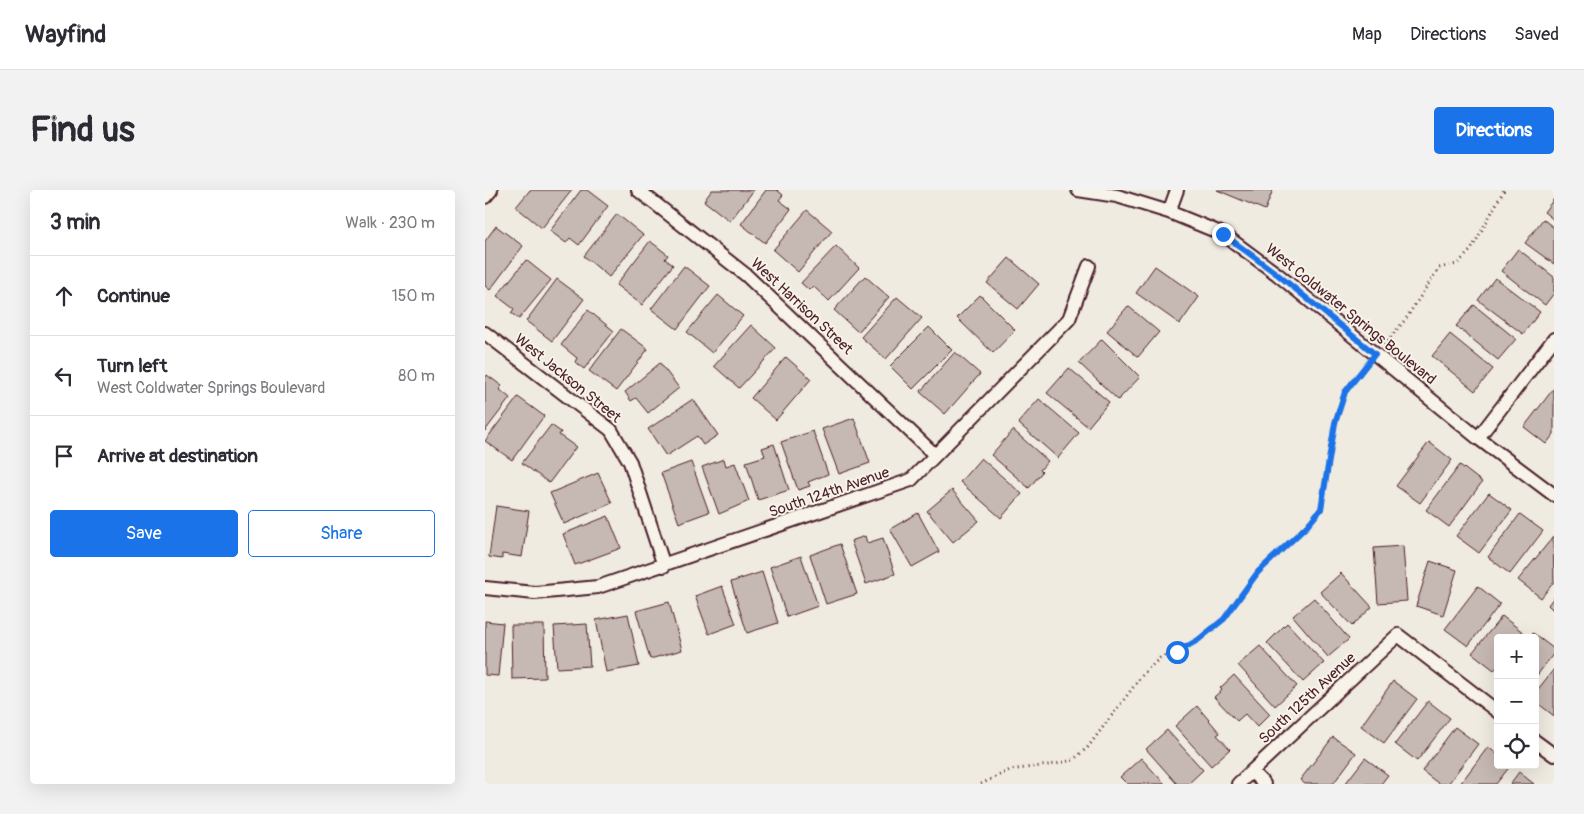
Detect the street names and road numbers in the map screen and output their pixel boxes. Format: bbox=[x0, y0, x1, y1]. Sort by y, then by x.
street label: West Coldwater Springs Boulevard bbox=[1262, 240, 1440, 389]
street label: West Harrison Street bbox=[747, 254, 858, 359]
street label: West Jackson Street bbox=[511, 330, 625, 428]
street label: South 124th Avenue bbox=[766, 463, 892, 522]
street label: South 125th Avenue bbox=[1255, 648, 1360, 748]

